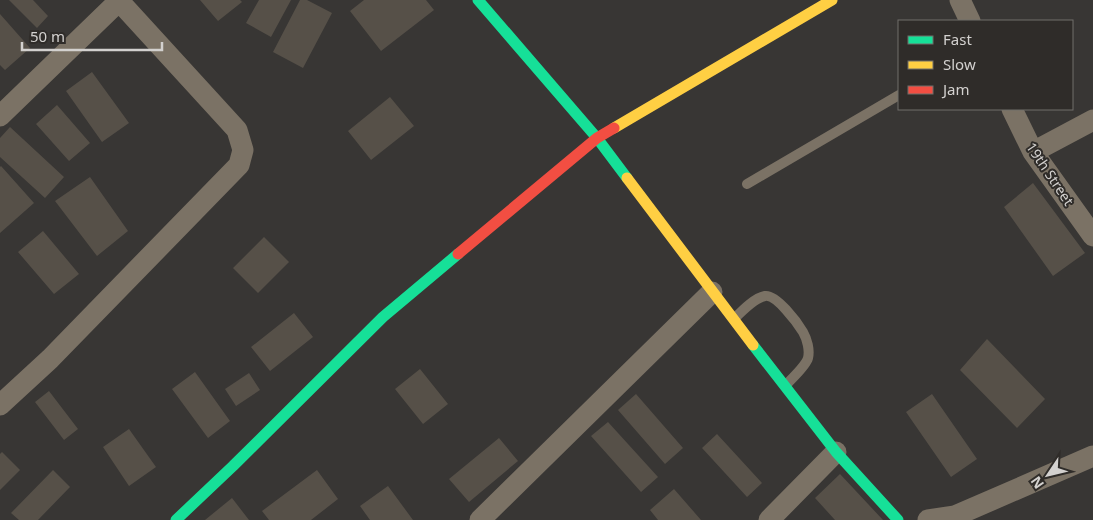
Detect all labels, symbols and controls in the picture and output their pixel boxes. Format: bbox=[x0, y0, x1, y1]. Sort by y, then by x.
scale bar bbox=[22, 20, 162, 52]
legend bbox=[898, 20, 1073, 110]
text: 50 m bbox=[30, 26, 65, 46]
text: Fast bbox=[943, 29, 972, 49]
text: Slow bbox=[943, 54, 976, 74]
text: Jam bbox=[941, 79, 970, 99]
street label: 19th Street bbox=[1022, 138, 1079, 209]
north arrow bbox=[1023, 450, 1073, 500]
text: N bbox=[1026, 473, 1048, 493]

